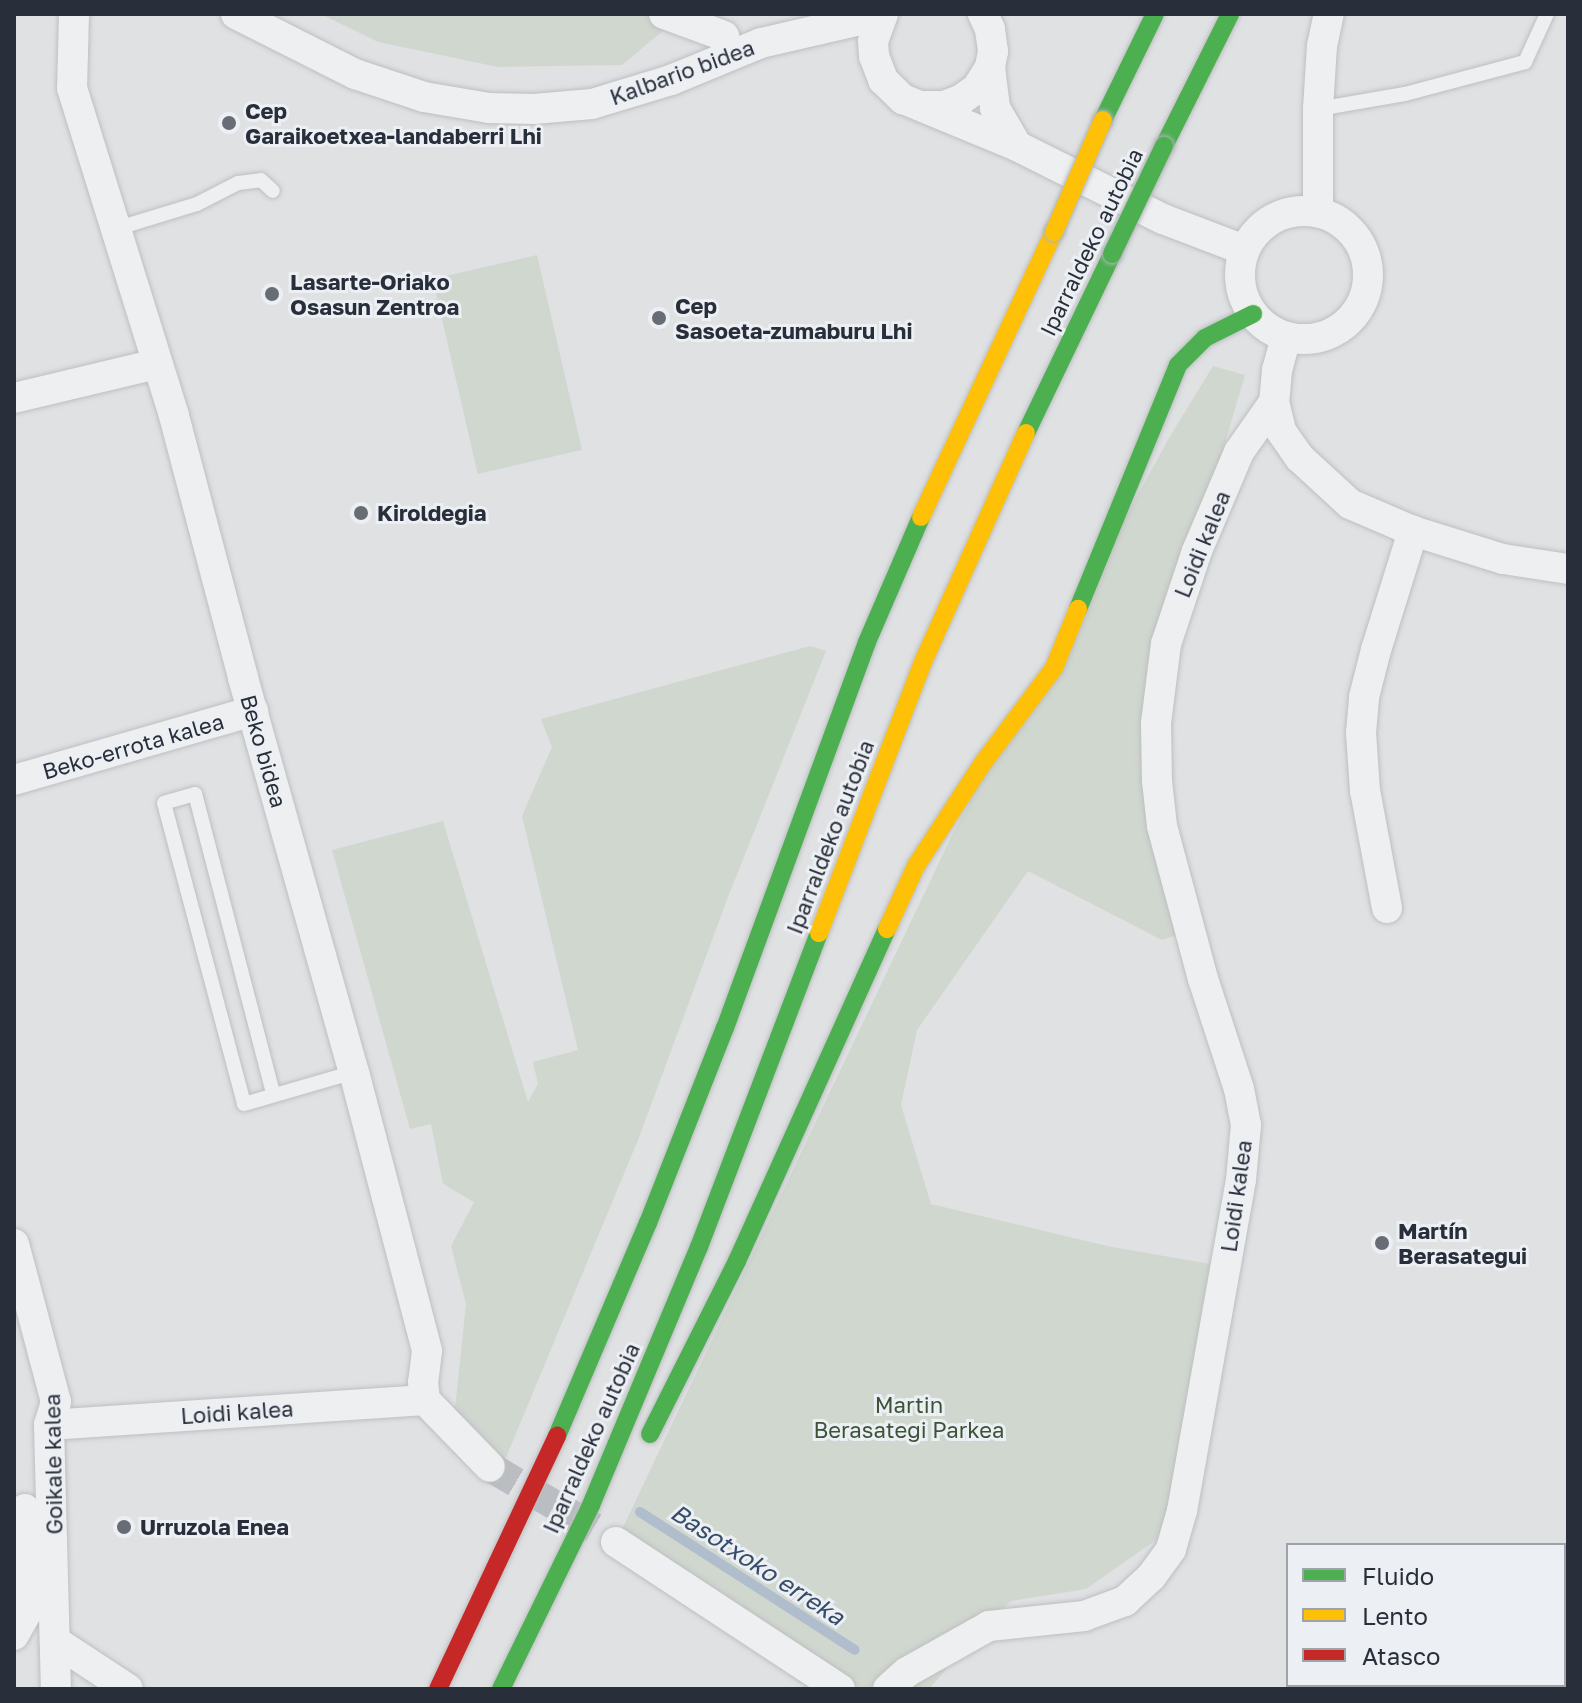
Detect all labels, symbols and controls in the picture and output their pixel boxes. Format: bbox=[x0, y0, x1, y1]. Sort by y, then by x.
street label: Kalbario bidea bbox=[606, 34, 758, 110]
place label: Cep Garaikoetxea-landaberri Lhi bbox=[245, 97, 542, 148]
marker: Cep Garaikoetxea-landaberri Lhi bbox=[220, 114, 238, 132]
street label: Iparraldeko autobia bbox=[1034, 144, 1148, 340]
place label: Lasarte-Oriako Osasun Zentroa bbox=[290, 268, 459, 320]
marker: Lasarte-Oriako Osasun Zentroa bbox=[261, 283, 283, 305]
place label: Cep Sasoeta-zumaburu Lhi bbox=[675, 292, 912, 344]
marker: Cep Sasoeta-zumaburu Lhi bbox=[650, 309, 668, 327]
street label: Loidi kalea bbox=[1169, 487, 1235, 601]
place label: Kiroldegia bbox=[377, 500, 487, 526]
marker: Kiroldegia bbox=[352, 504, 370, 522]
street label: Beko bidea bbox=[235, 691, 293, 811]
street label: Beko-errota kalea bbox=[39, 707, 227, 785]
street label: Iparraldeko autobia bbox=[781, 736, 879, 938]
street label: Loidi kalea bbox=[1215, 1138, 1257, 1254]
place label: Martín Berasategui bbox=[1398, 1217, 1527, 1268]
marker: Martín Berasategui bbox=[1373, 1234, 1391, 1252]
street label: Iparraldeko autobia bbox=[537, 1339, 645, 1537]
park label: Martin Berasategi Parkea bbox=[813, 1391, 1005, 1442]
street label: Goikale kalea bbox=[39, 1393, 67, 1535]
street label: Loidi kalea bbox=[180, 1395, 294, 1429]
water label: Basotxoko erreka bbox=[666, 1497, 850, 1631]
place label: Urruzola Enea bbox=[140, 1514, 289, 1540]
marker: Urruzola Enea bbox=[115, 1518, 133, 1536]
legend bbox=[1286, 1543, 1566, 1687]
text: Fluido bbox=[1362, 1561, 1434, 1590]
text: Lento bbox=[1362, 1601, 1428, 1630]
text: Atasco bbox=[1362, 1641, 1440, 1670]

